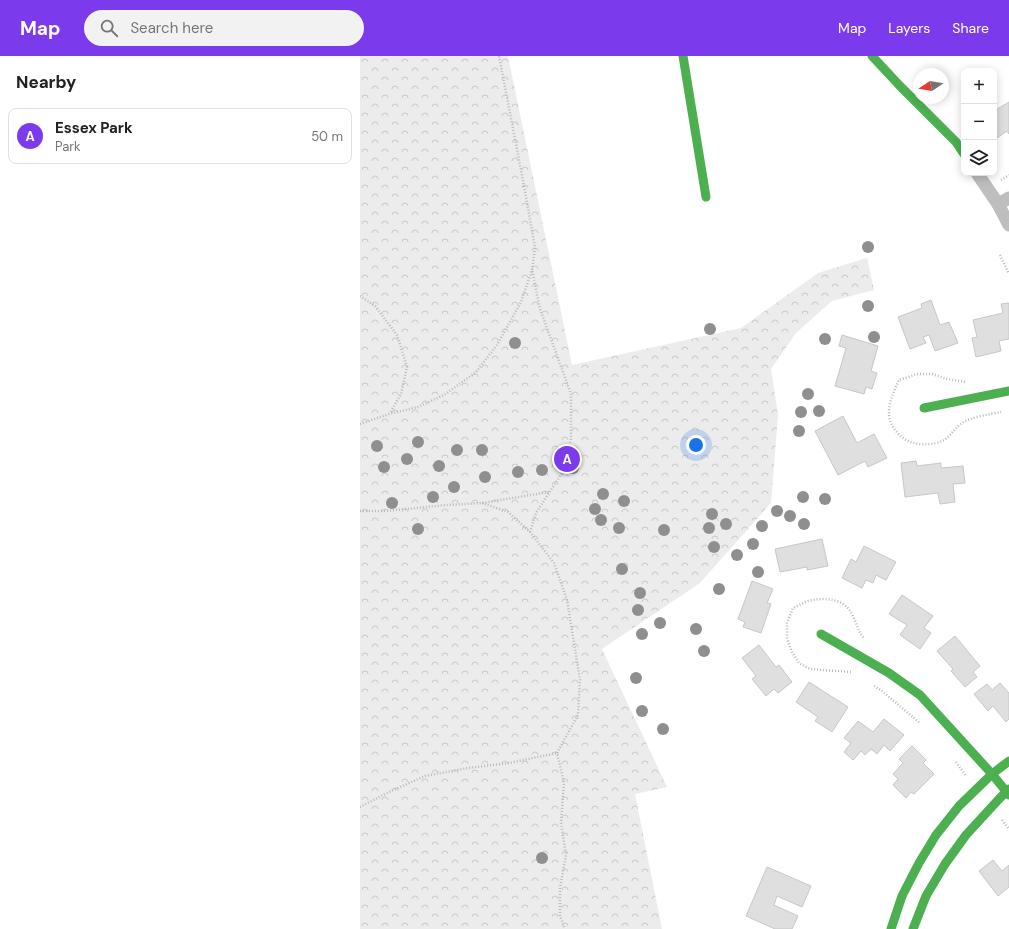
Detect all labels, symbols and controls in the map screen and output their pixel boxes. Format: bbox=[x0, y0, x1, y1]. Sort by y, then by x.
search box bbox=[84, 10, 364, 46]
text: Map bbox=[20, 16, 60, 41]
icon: search bbox=[98, 17, 120, 39]
text: Search here bbox=[130, 18, 213, 38]
text: Map bbox=[838, 19, 866, 37]
text: Layers bbox=[888, 19, 930, 37]
text: Share bbox=[952, 19, 989, 37]
north arrow bbox=[913, 68, 949, 104]
map controls bbox=[961, 68, 997, 176]
button: + bbox=[961, 68, 997, 104]
text: Nearby bbox=[16, 71, 76, 93]
button: − bbox=[961, 104, 997, 140]
text: Essex Park bbox=[55, 118, 133, 138]
text: A bbox=[25, 128, 35, 145]
text: 50 m bbox=[311, 128, 343, 145]
text: Park bbox=[55, 138, 81, 155]
button: layers bbox=[961, 140, 997, 176]
your location bbox=[686, 435, 706, 455]
pin: A bbox=[554, 444, 580, 474]

